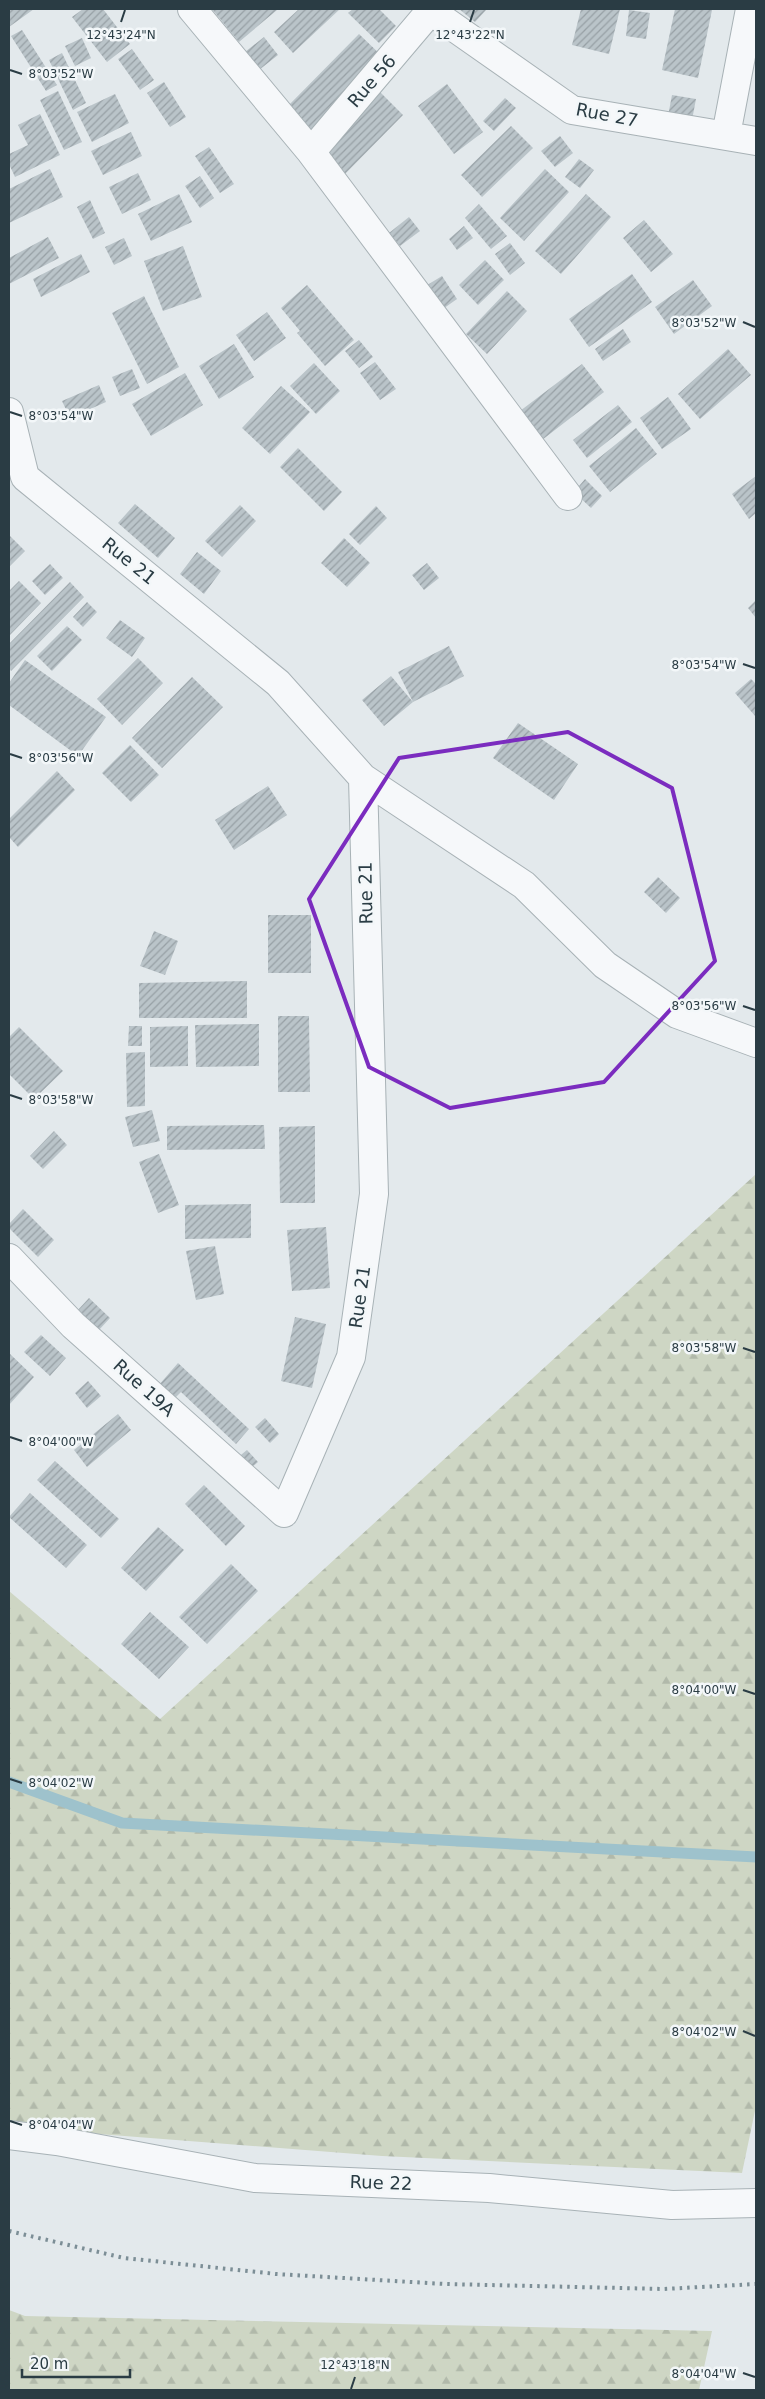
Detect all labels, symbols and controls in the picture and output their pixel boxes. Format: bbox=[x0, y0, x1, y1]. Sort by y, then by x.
text: 12°43'24"N bbox=[86, 28, 156, 42]
text: 12°43'22"N bbox=[435, 28, 505, 42]
street label: Rue 56 bbox=[343, 50, 400, 111]
text: 8°03'52"W bbox=[29, 67, 94, 81]
street label: Rue 27 bbox=[574, 98, 640, 131]
text: 8°03'52"W bbox=[672, 316, 737, 330]
text: 8°03'54"W bbox=[29, 409, 94, 423]
street label: Rue 21 bbox=[98, 533, 160, 589]
text: 8°03'54"W bbox=[672, 658, 737, 672]
text: 8°03'56"W bbox=[29, 751, 94, 765]
street label: Rue 21 bbox=[354, 861, 377, 925]
text: 8°03'56"W bbox=[672, 999, 737, 1013]
text: 8°03'58"W bbox=[29, 1093, 94, 1107]
street label: Rue 21 bbox=[345, 1264, 374, 1329]
text: 8°03'58"W bbox=[672, 1341, 737, 1355]
street label: Rue 19A bbox=[109, 1355, 180, 1421]
text: 8°04'00"W bbox=[29, 1435, 94, 1449]
text: 8°04'00"W bbox=[672, 1683, 737, 1697]
text: 8°04'02"W bbox=[29, 1776, 94, 1790]
text: 8°04'02"W bbox=[672, 2025, 737, 2039]
text: 8°04'04"W bbox=[29, 2118, 94, 2132]
street label: Rue 22 bbox=[349, 2171, 413, 2194]
scale bar bbox=[22, 2346, 130, 2378]
text: 20 m bbox=[30, 2355, 68, 2373]
text: 12°43'18"N bbox=[320, 2358, 390, 2372]
text: 8°04'04"W bbox=[672, 2367, 737, 2381]

